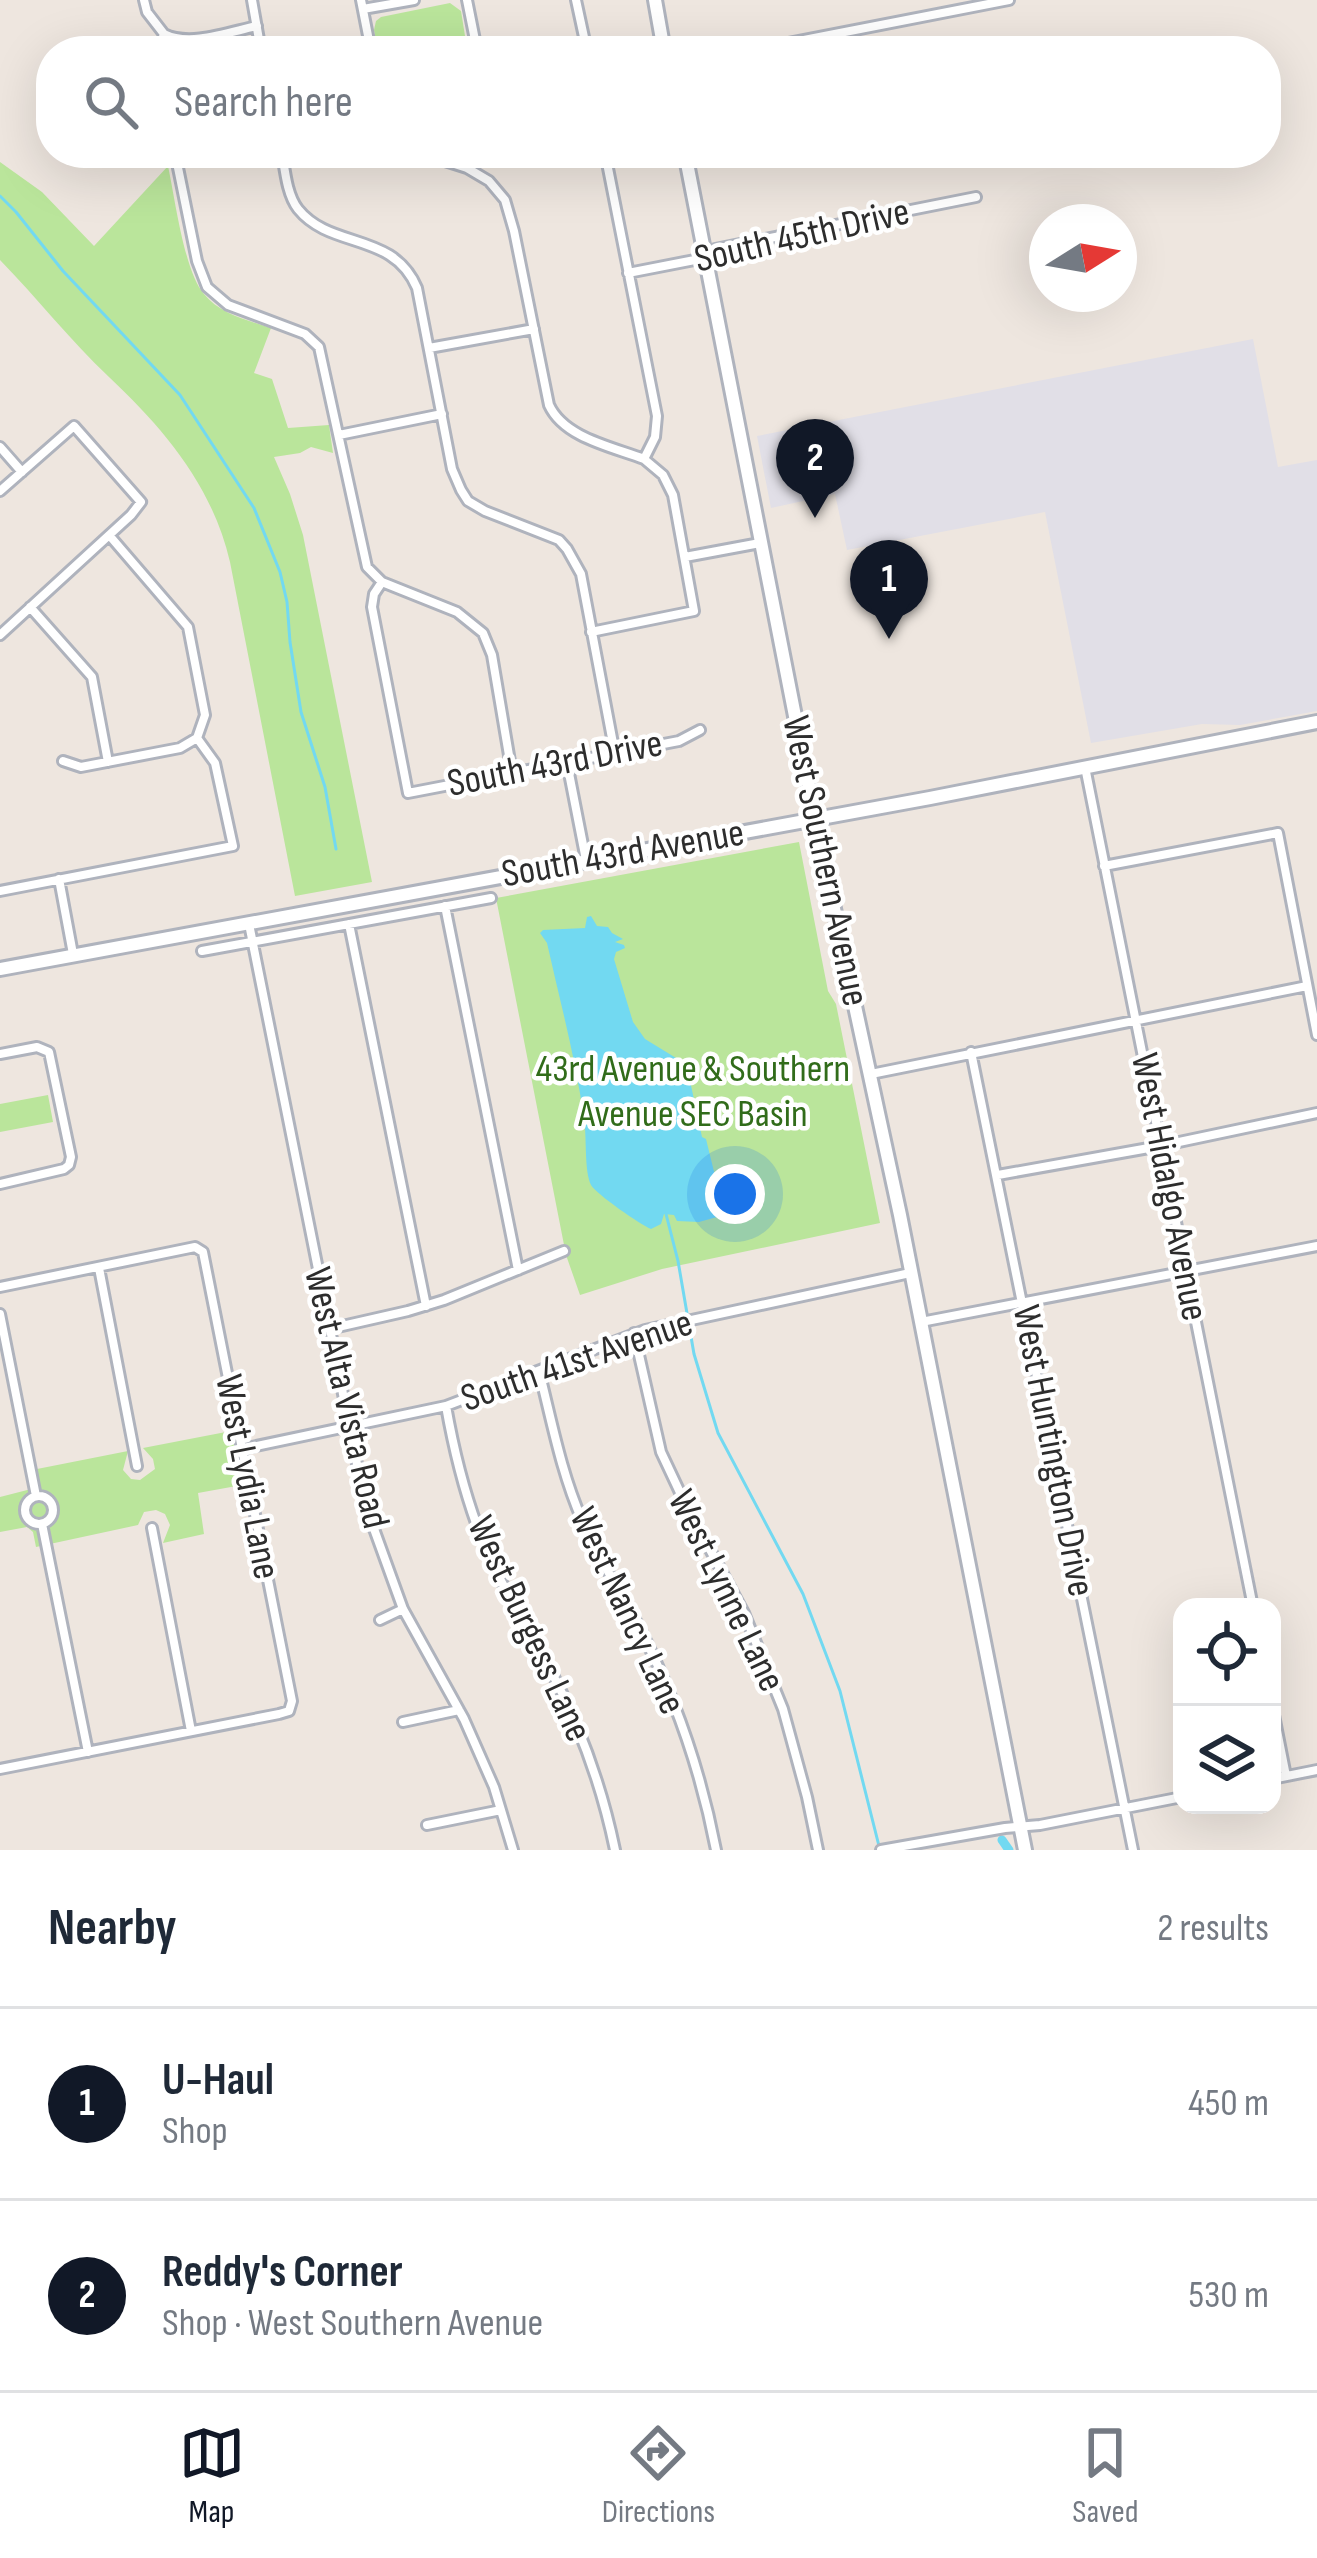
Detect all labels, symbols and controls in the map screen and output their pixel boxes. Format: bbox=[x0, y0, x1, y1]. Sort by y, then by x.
search box bbox=[36, 36, 1281, 168]
icon: search bbox=[78, 69, 144, 135]
text: Search here bbox=[174, 75, 353, 130]
street label: South 45th Drive bbox=[690, 188, 914, 284]
north arrow bbox=[1029, 204, 1137, 312]
pin: 2 bbox=[776, 419, 854, 518]
pin: 1 bbox=[850, 540, 928, 639]
street label: West Southern Avenue bbox=[771, 712, 879, 1010]
street label: South 43rd Drive bbox=[444, 720, 666, 808]
street label: South 43rd Avenue bbox=[498, 810, 748, 898]
park label: 43rd Avenue & Southern Avenue SEC Basin bbox=[536, 1046, 850, 1138]
street label: West Hidalgo Avenue bbox=[1120, 1049, 1218, 1325]
your location bbox=[705, 1164, 765, 1224]
street label: West Alta Vista Road bbox=[293, 1263, 399, 1533]
street label: South 41st Avenue bbox=[455, 1299, 699, 1423]
street label: West Huntington Drive bbox=[1002, 1301, 1104, 1601]
street label: West Lydia Lane bbox=[204, 1371, 290, 1583]
street label: West Lynne Lane bbox=[657, 1483, 795, 1699]
street label: West Nancy Lane bbox=[559, 1500, 695, 1722]
street label: West Burgess Lane bbox=[456, 1509, 602, 1749]
map controls bbox=[1173, 1598, 1281, 1814]
button: locate bbox=[1173, 1598, 1281, 1706]
button: layers bbox=[1173, 1706, 1281, 1814]
text: Nearby bbox=[48, 1898, 177, 1959]
text: 2 results bbox=[1157, 1905, 1269, 1952]
text: U-Haul bbox=[162, 2053, 274, 2108]
text: 1 bbox=[79, 2080, 95, 2127]
text: 450 m bbox=[1188, 2080, 1269, 2127]
text: Shop bbox=[162, 2108, 228, 2155]
text: Reddy's Corner bbox=[162, 2245, 403, 2300]
text: 2 bbox=[78, 2272, 96, 2319]
text: 530 m bbox=[1188, 2272, 1269, 2319]
text: Shop · West Southern Avenue bbox=[162, 2300, 543, 2347]
tab: Map bbox=[179, 2420, 245, 2532]
tab: Directions bbox=[602, 2420, 715, 2532]
tab: Saved bbox=[1072, 2420, 1138, 2532]

